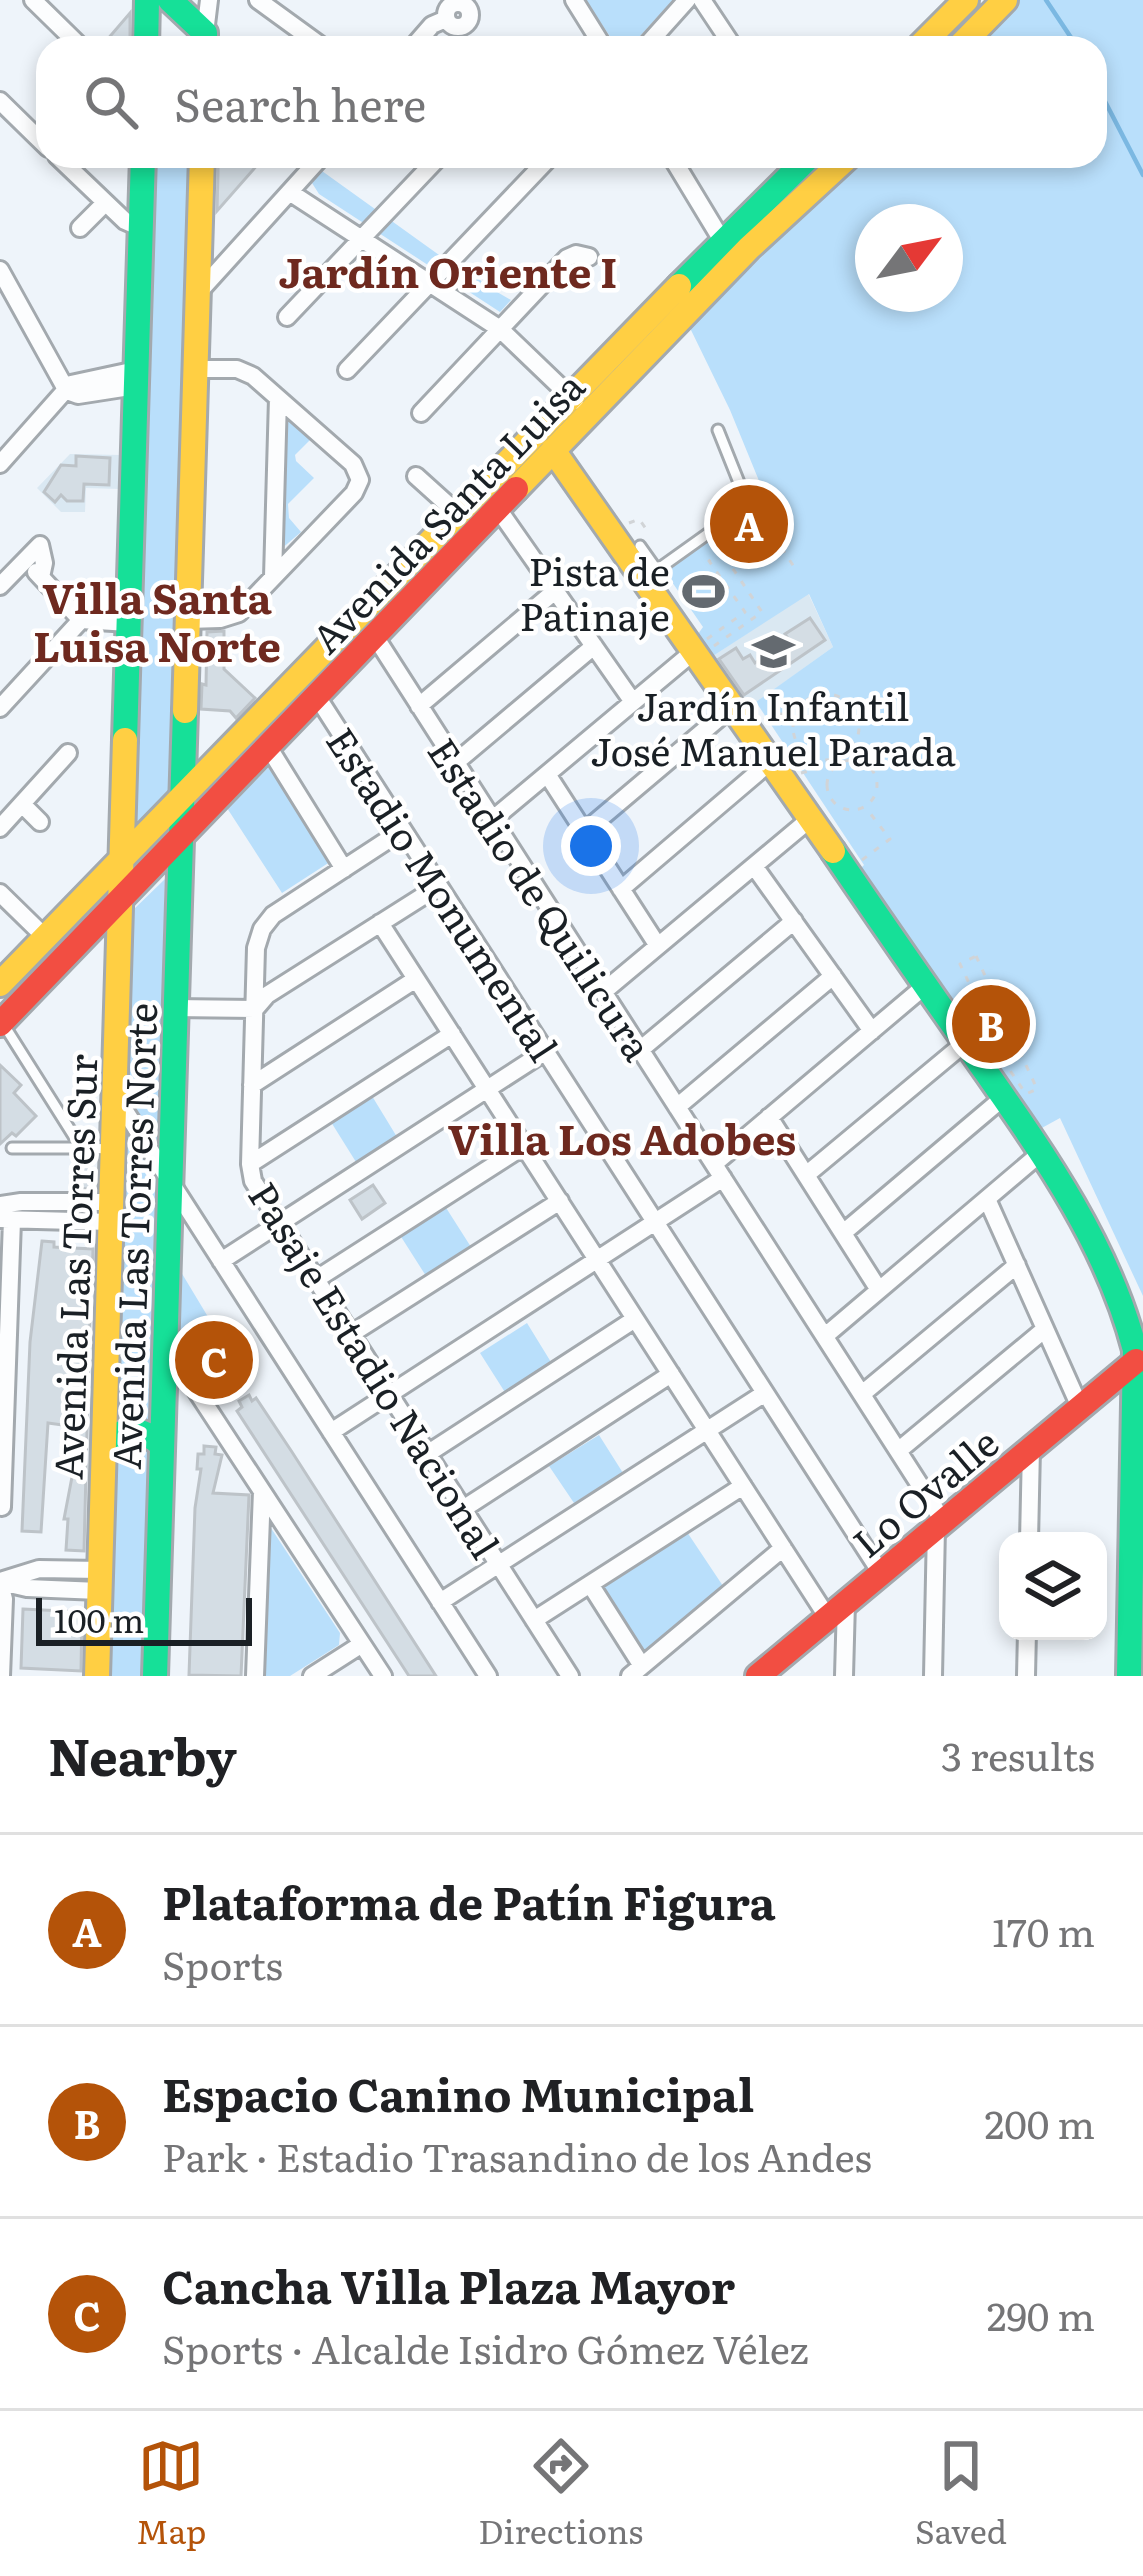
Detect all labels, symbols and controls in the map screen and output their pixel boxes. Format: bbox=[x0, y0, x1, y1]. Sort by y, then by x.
search box bbox=[36, 36, 1107, 168]
icon: search bbox=[78, 69, 144, 135]
text: Search here bbox=[174, 69, 426, 136]
north arrow bbox=[855, 204, 963, 312]
district label: Jardín Oriente I bbox=[278, 239, 618, 301]
street label: Avenida Santa Luisa bbox=[296, 357, 596, 665]
pin: A bbox=[710, 479, 788, 569]
place label: Pista de Patinaje bbox=[519, 540, 670, 643]
district label: Villa Santa Luisa Norte bbox=[33, 565, 281, 675]
sports icon: Pista de Patinaje bbox=[681, 568, 727, 614]
school or university icon: Jardín Infantil José Manuel Parada bbox=[750, 629, 796, 675]
place label: Jardín Infantil José Manuel Parada bbox=[590, 675, 956, 778]
street label: Estadio Monumental bbox=[314, 715, 574, 1071]
street label: Estadio de Quilicura bbox=[416, 725, 668, 1071]
your location bbox=[561, 816, 621, 876]
pin: B bbox=[952, 979, 1030, 1069]
street label: Avenida Las Torres Norte bbox=[95, 1002, 169, 1470]
street label: Avenida Las Torres Sur bbox=[37, 1053, 109, 1481]
district label: Villa Los Adobes bbox=[448, 1106, 796, 1168]
street label: Pasaje Estadio Nacional bbox=[236, 1170, 516, 1568]
pin: C bbox=[175, 1315, 253, 1405]
street label: Lo Ovalle bbox=[839, 1413, 1009, 1569]
map controls bbox=[999, 1532, 1107, 1640]
button: layers bbox=[999, 1532, 1107, 1640]
scale bar bbox=[36, 1592, 252, 1645]
text: 100 m bbox=[54, 1594, 144, 1643]
text: Nearby bbox=[48, 1716, 237, 1792]
text: 3 results bbox=[941, 1725, 1095, 1783]
text: Plataforma de Patín Figura bbox=[162, 1867, 776, 1934]
text: A bbox=[72, 1901, 102, 1959]
text: 170 m bbox=[992, 1901, 1095, 1959]
text: Sports bbox=[162, 1934, 283, 1992]
text: Espacio Canino Municipal bbox=[162, 2059, 754, 2126]
text: B bbox=[74, 2093, 100, 2151]
text: 200 m bbox=[985, 2093, 1095, 2151]
text: Park · Estadio Trasandino de los Andes bbox=[162, 2126, 872, 2184]
text: Cancha Villa Plaza Mayor bbox=[162, 2251, 735, 2318]
text: C bbox=[73, 2285, 101, 2343]
text: 290 m bbox=[987, 2285, 1095, 2343]
text: Sports · Alcalde Isidro Gómez Vélez bbox=[162, 2318, 809, 2376]
tab: Map bbox=[136, 2433, 206, 2554]
tab: Directions bbox=[478, 2433, 643, 2554]
tab: Saved bbox=[915, 2433, 1007, 2554]

